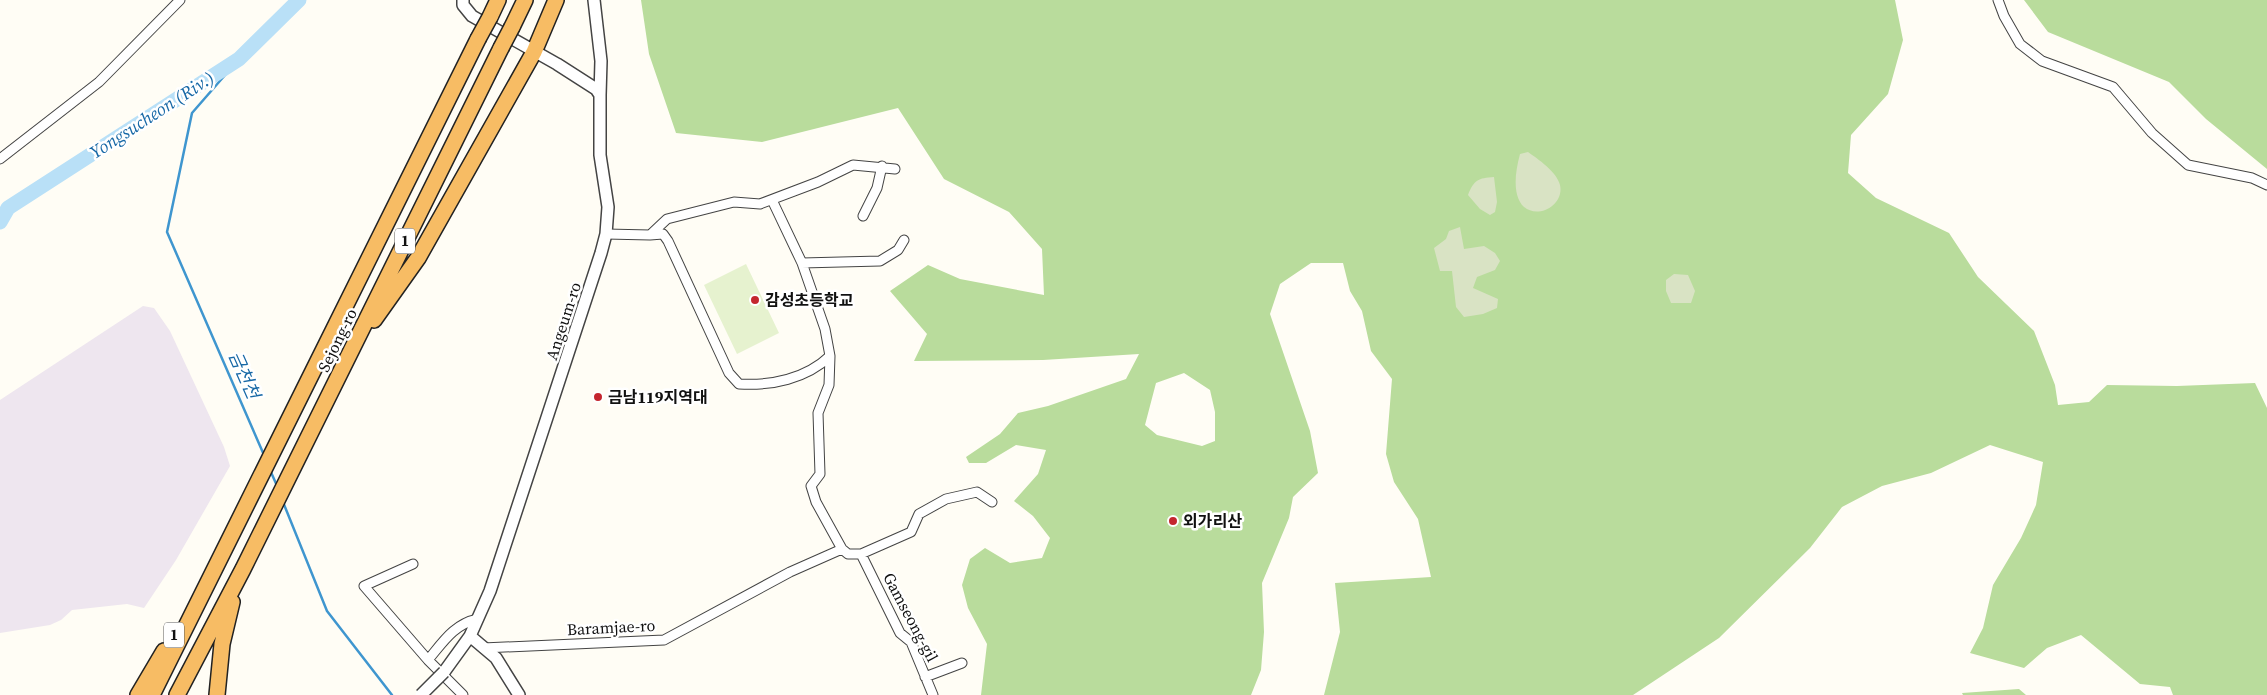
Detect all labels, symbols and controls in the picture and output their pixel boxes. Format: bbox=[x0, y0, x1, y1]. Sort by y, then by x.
water label: Yongsucheon (Riv.) bbox=[85, 65, 219, 164]
road number: 1 bbox=[395, 228, 415, 254]
street label: Angeum-ro bbox=[540, 279, 586, 363]
place label: 감성초등학교 bbox=[765, 289, 854, 311]
marker: 감성초등학교 bbox=[749, 294, 761, 306]
street label: Sejong-ro bbox=[312, 304, 362, 375]
water label: 금천천 bbox=[223, 347, 267, 405]
place label: 금남119지역대 bbox=[608, 386, 708, 408]
marker: 금남119지역대 bbox=[592, 391, 604, 403]
place label: 외가리산 bbox=[1183, 510, 1242, 532]
marker: 외가리산 bbox=[1167, 515, 1179, 527]
street label: Gamseong-gil bbox=[878, 569, 944, 666]
street label: Baramjae-ro bbox=[566, 614, 656, 640]
road number: 1 bbox=[164, 622, 184, 648]

